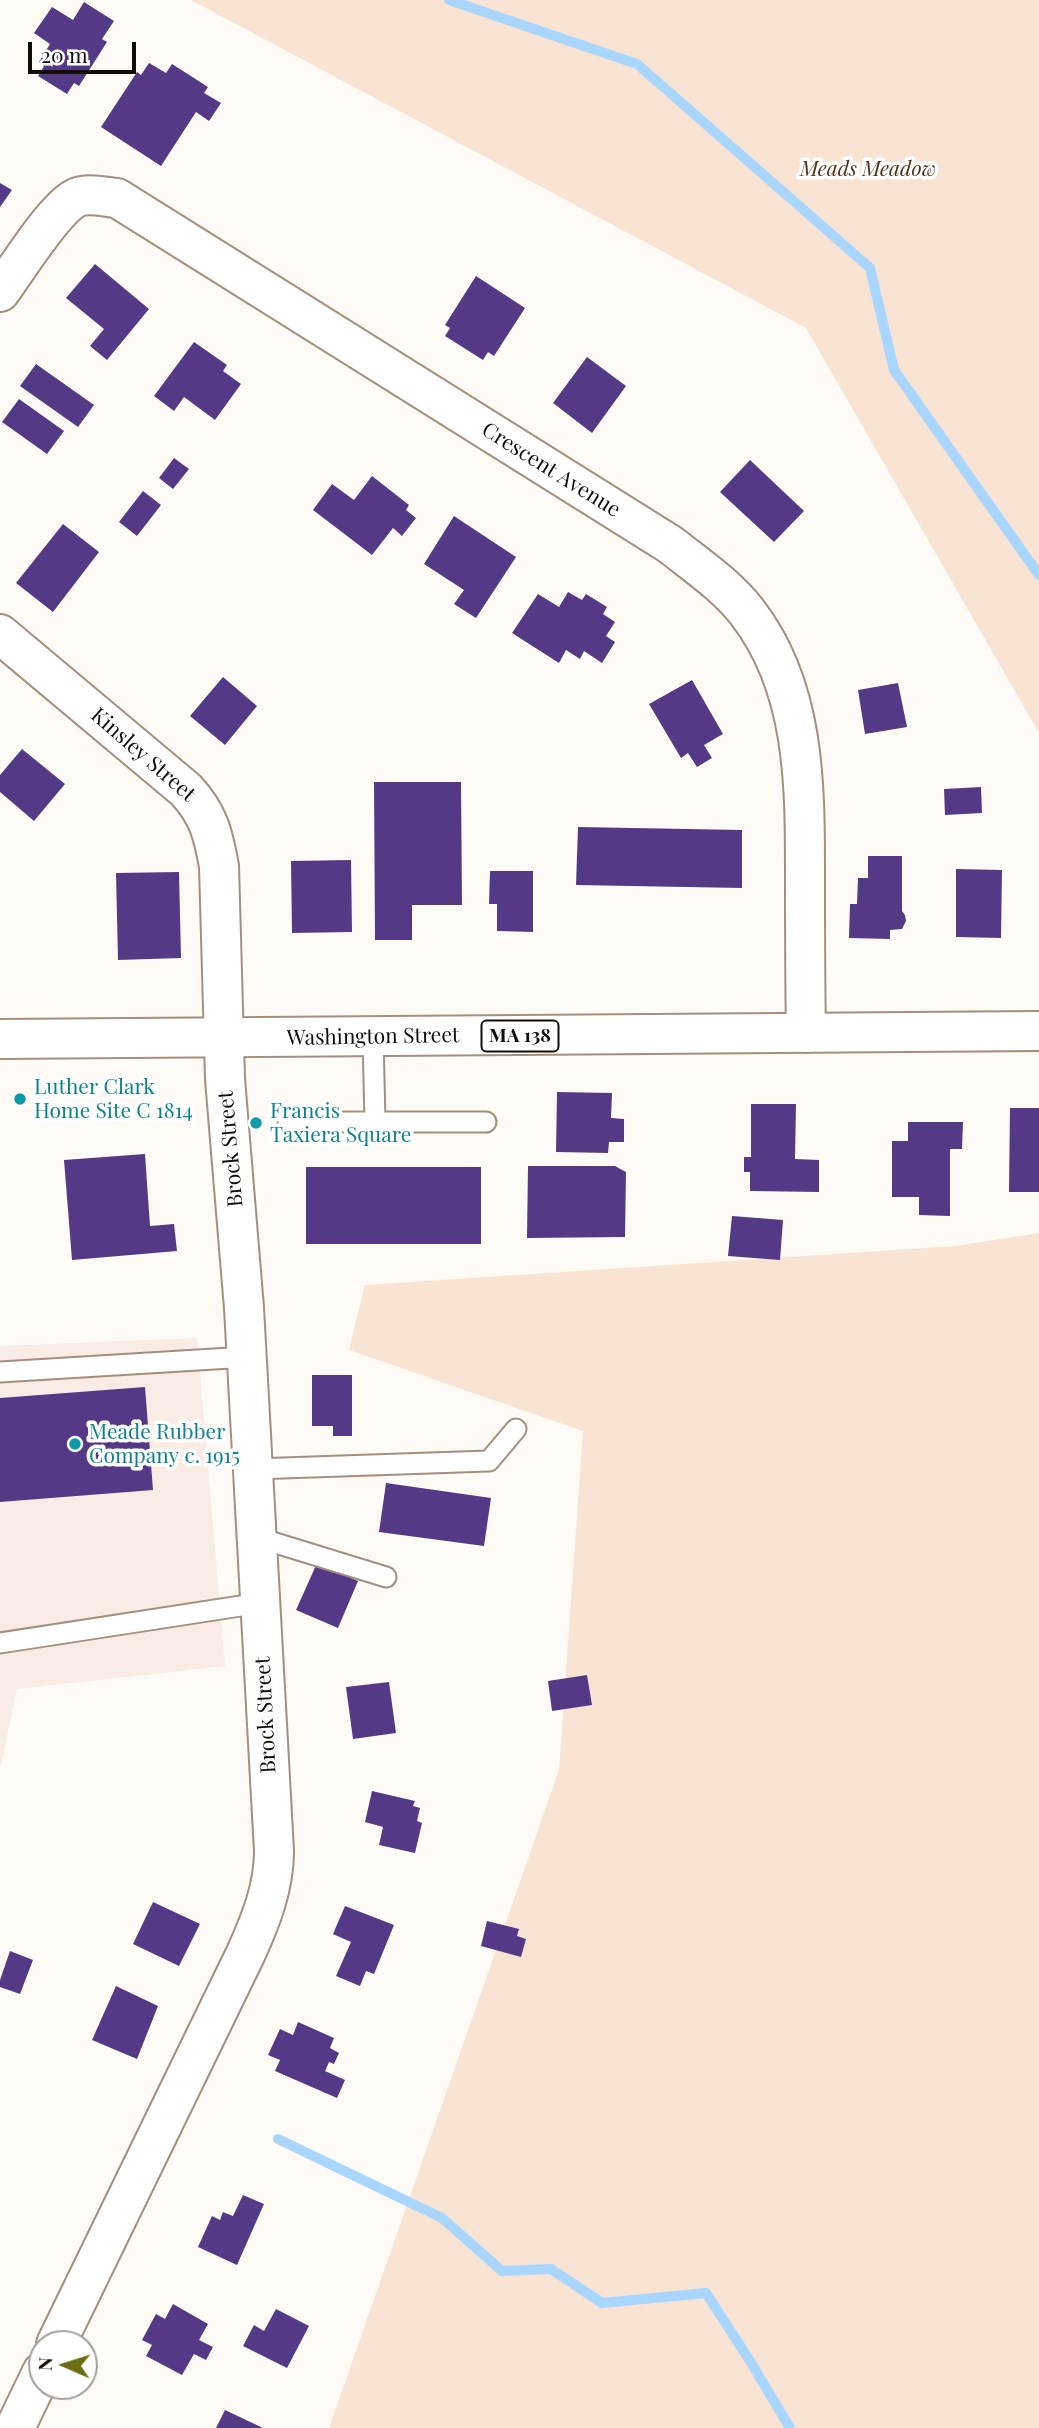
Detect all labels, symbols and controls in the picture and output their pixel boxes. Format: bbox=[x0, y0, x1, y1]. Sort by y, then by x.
scale bar bbox=[32, 28, 140, 72]
text: 20 m bbox=[41, 40, 88, 68]
park label: Meads Meadow bbox=[800, 156, 936, 182]
street label: Crescent Avenue bbox=[477, 417, 625, 523]
street label: Kinsley Street bbox=[86, 703, 200, 807]
road number: MA 138 bbox=[482, 1020, 558, 1052]
street label: Washington Street bbox=[286, 1023, 460, 1051]
place label: Luther Clark Home Site C 1814 bbox=[34, 1074, 193, 1124]
street label: Brock Street bbox=[213, 1090, 249, 1208]
marker: Luther Clark Home Site C 1814 bbox=[12, 1091, 28, 1107]
place label: Francis Taxiera Square bbox=[270, 1098, 411, 1148]
marker: Francis Taxiera Square bbox=[248, 1115, 264, 1131]
place label: Meade Rubber Company c. 1915 bbox=[89, 1419, 240, 1469]
marker: Meade Rubber Company c. 1915 bbox=[67, 1436, 83, 1452]
street label: Brock Street bbox=[250, 1656, 282, 1774]
north arrow bbox=[28, 2330, 98, 2400]
text: N bbox=[31, 2356, 57, 2372]

